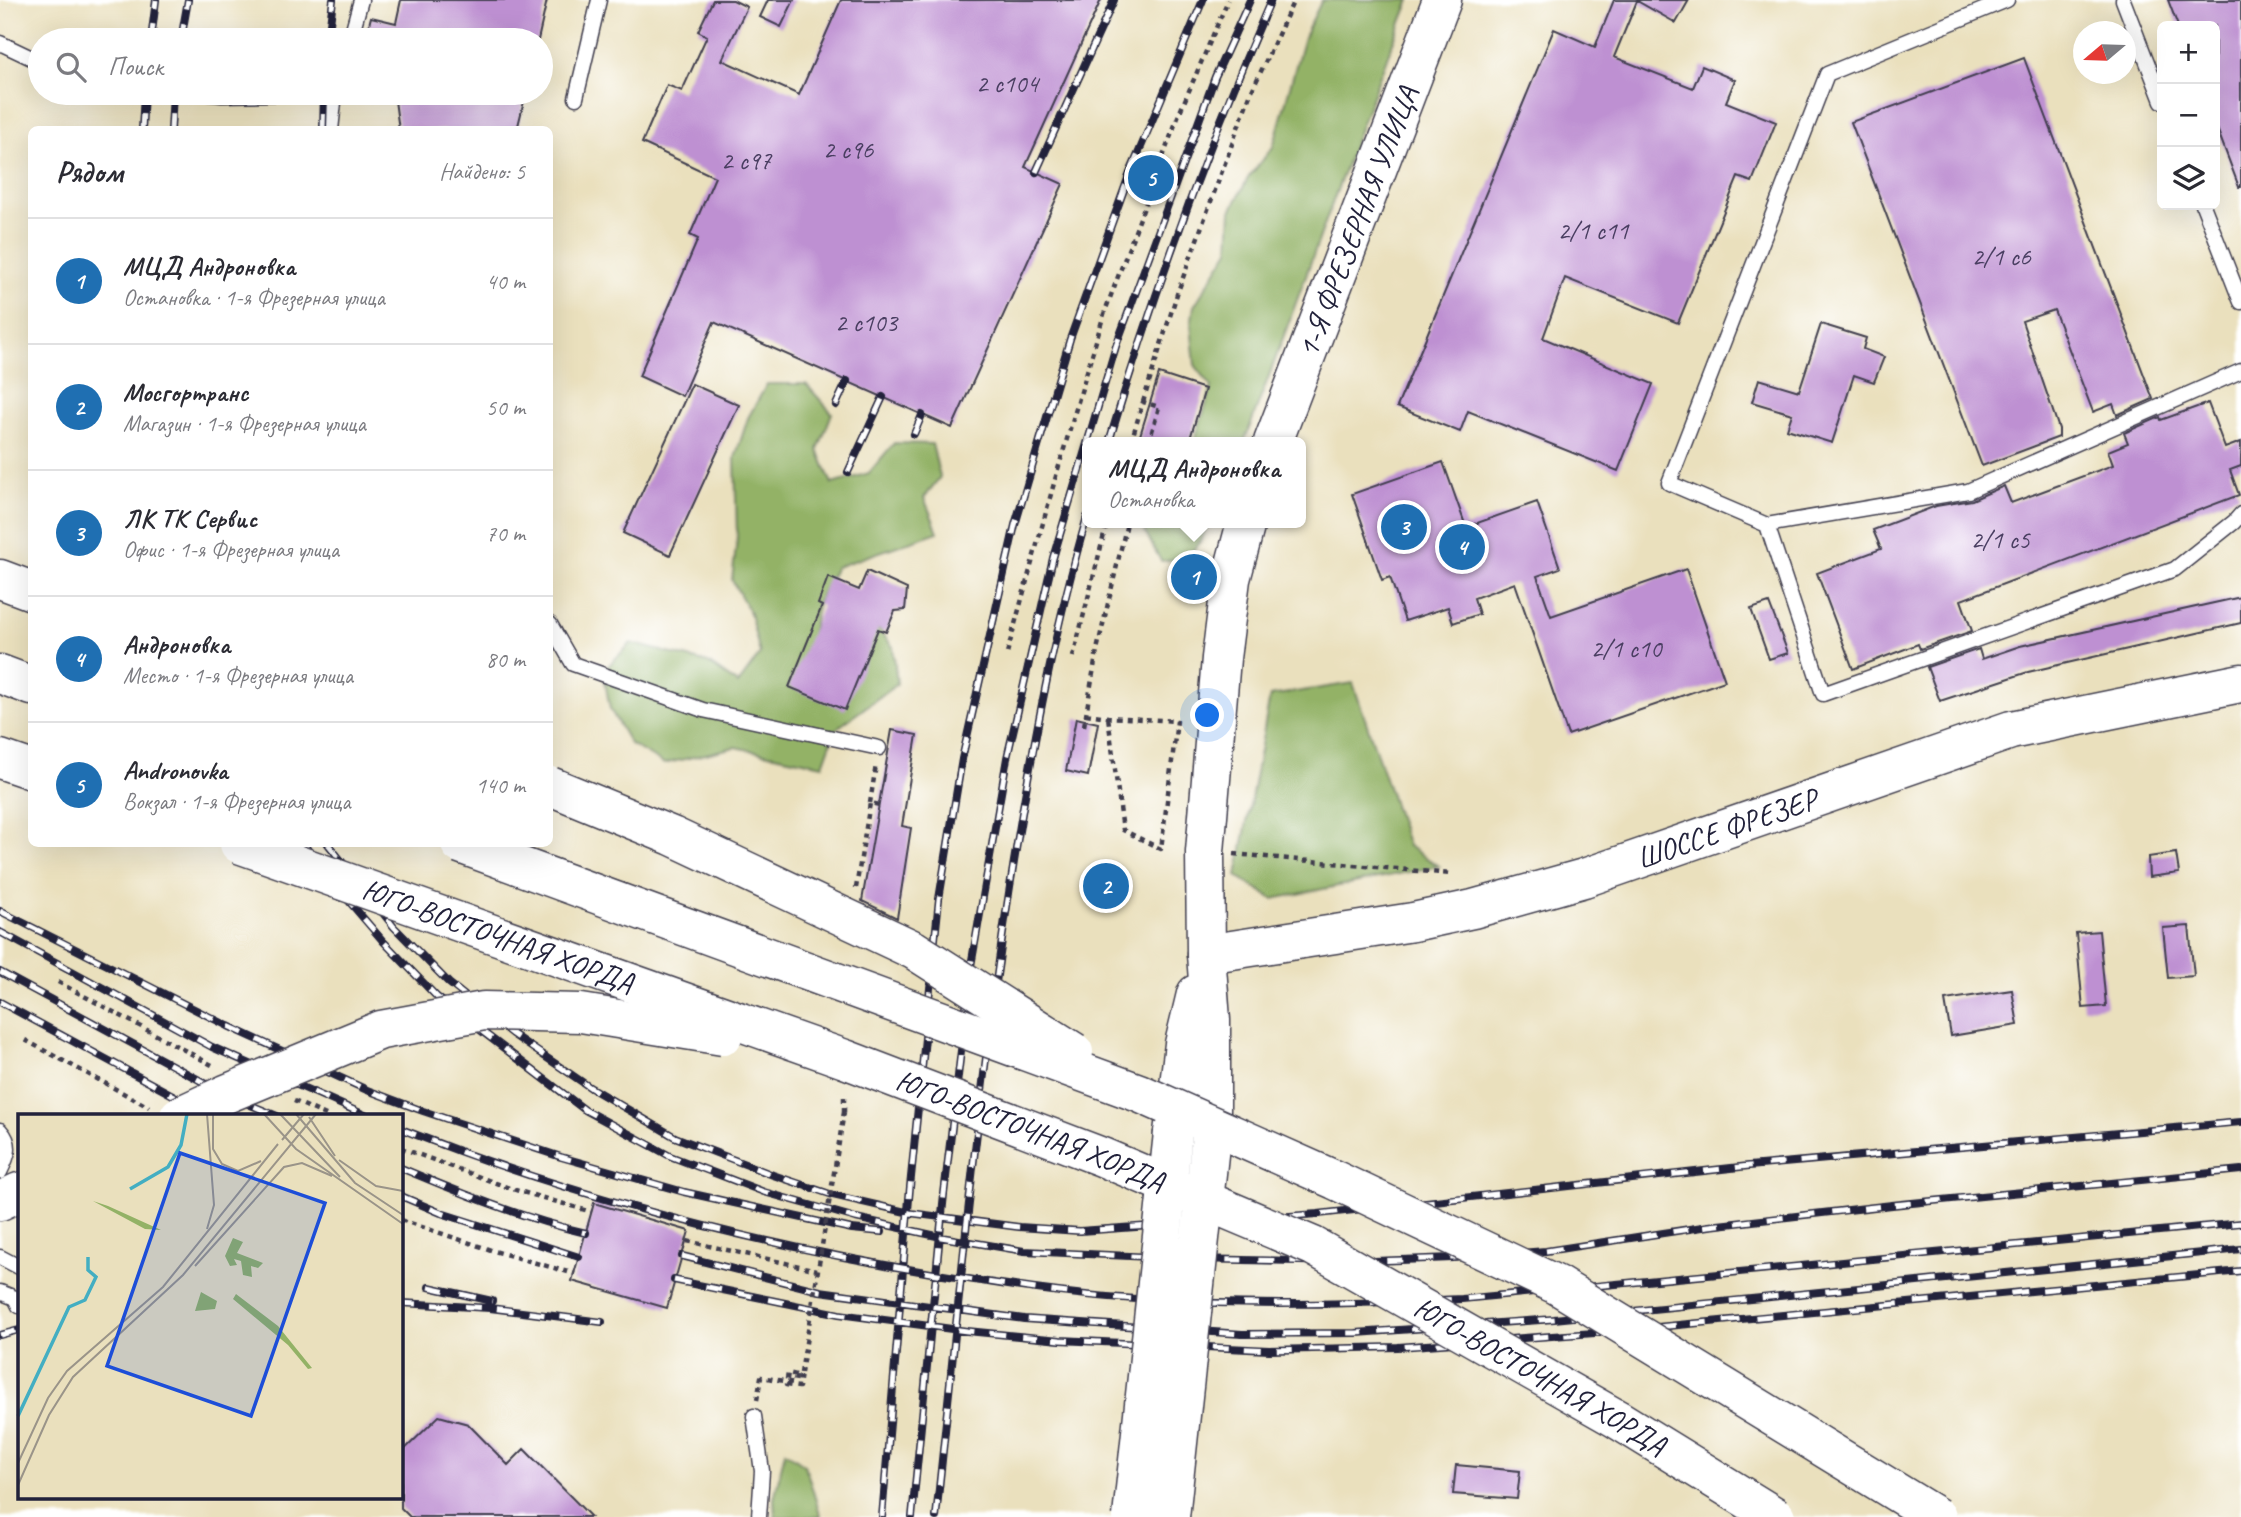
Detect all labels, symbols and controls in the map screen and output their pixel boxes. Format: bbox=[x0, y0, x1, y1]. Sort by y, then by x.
north arrow bbox=[2073, 21, 2136, 84]
map controls bbox=[2157, 21, 2220, 210]
button: + bbox=[2157, 21, 2220, 84]
search box bbox=[28, 28, 553, 105]
icon: search bbox=[52, 48, 90, 86]
text: Поиск bbox=[108, 50, 163, 83]
house number: 2 с104 bbox=[976, 67, 1040, 100]
street label: 1-Я ФРЕЗЕРНАЯ УЛИЦА bbox=[1288, 80, 1427, 362]
button: − bbox=[2157, 84, 2220, 147]
house number: 2 с96 bbox=[823, 133, 875, 166]
house number: 2 с97 bbox=[721, 144, 773, 177]
button: layers bbox=[2157, 147, 2220, 210]
pin: 5 bbox=[1128, 152, 1174, 204]
text: Рядом bbox=[56, 153, 123, 191]
text: Найдено: 5 bbox=[439, 157, 525, 186]
house number: 2/1 с11 bbox=[1558, 214, 1630, 247]
house number: 2/1 с6 bbox=[1971, 240, 2032, 273]
text: МЦД Андроновка bbox=[123, 250, 295, 283]
text: 1 bbox=[74, 267, 84, 296]
text: 40 m bbox=[486, 267, 525, 296]
text: Остановка · 1-я Фрезерная улица bbox=[123, 283, 385, 312]
house number: 2 с103 bbox=[835, 306, 899, 339]
text: Мосгортранс bbox=[123, 376, 248, 409]
text: 2 bbox=[74, 393, 84, 422]
text: 50 m bbox=[486, 393, 525, 422]
text: Магазин · 1-я Фрезерная улица bbox=[123, 409, 366, 438]
popup bbox=[1082, 437, 1306, 528]
text: МЦД Андроновка bbox=[1108, 452, 1280, 485]
text: Остановка bbox=[1108, 485, 1194, 514]
pin: 3 bbox=[1381, 501, 1427, 553]
text: ЛК ТК Сервис bbox=[123, 502, 257, 535]
text: 3 bbox=[74, 519, 84, 548]
text: 70 m bbox=[486, 519, 525, 548]
pin: 4 bbox=[1439, 521, 1485, 573]
house number: 2/1 с5 bbox=[1970, 523, 2031, 556]
text: Офис · 1-я Фрезерная улица bbox=[123, 535, 339, 564]
pin: 1 bbox=[1171, 551, 1217, 603]
text: Андроновка bbox=[123, 628, 230, 661]
house number: 2/1 с10 bbox=[1591, 632, 1664, 665]
text: 4 bbox=[74, 645, 84, 674]
text: 80 m bbox=[486, 645, 525, 674]
text: Место · 1-я Фрезерная улица bbox=[123, 661, 353, 690]
your location bbox=[1190, 698, 1224, 732]
text: Andronovka bbox=[123, 754, 228, 787]
text: 5 bbox=[74, 771, 84, 800]
text: 140 m bbox=[476, 771, 525, 800]
street label: ШОССЕ ФРЕЗЕР bbox=[1631, 778, 1826, 877]
text: Вокзал · 1-я Фрезерная улица bbox=[123, 787, 350, 816]
pin: 2 bbox=[1083, 860, 1129, 912]
street label: ЮГО-ВОСТОЧНАЯ ХОРДА bbox=[357, 870, 640, 1002]
street label: ЮГО-ВОСТОЧНАЯ ХОРДА bbox=[891, 1061, 1172, 1201]
inset map bbox=[18, 1114, 402, 1500]
street label: ЮГО-ВОСТОЧНАЯ ХОРДА bbox=[1407, 1289, 1674, 1464]

